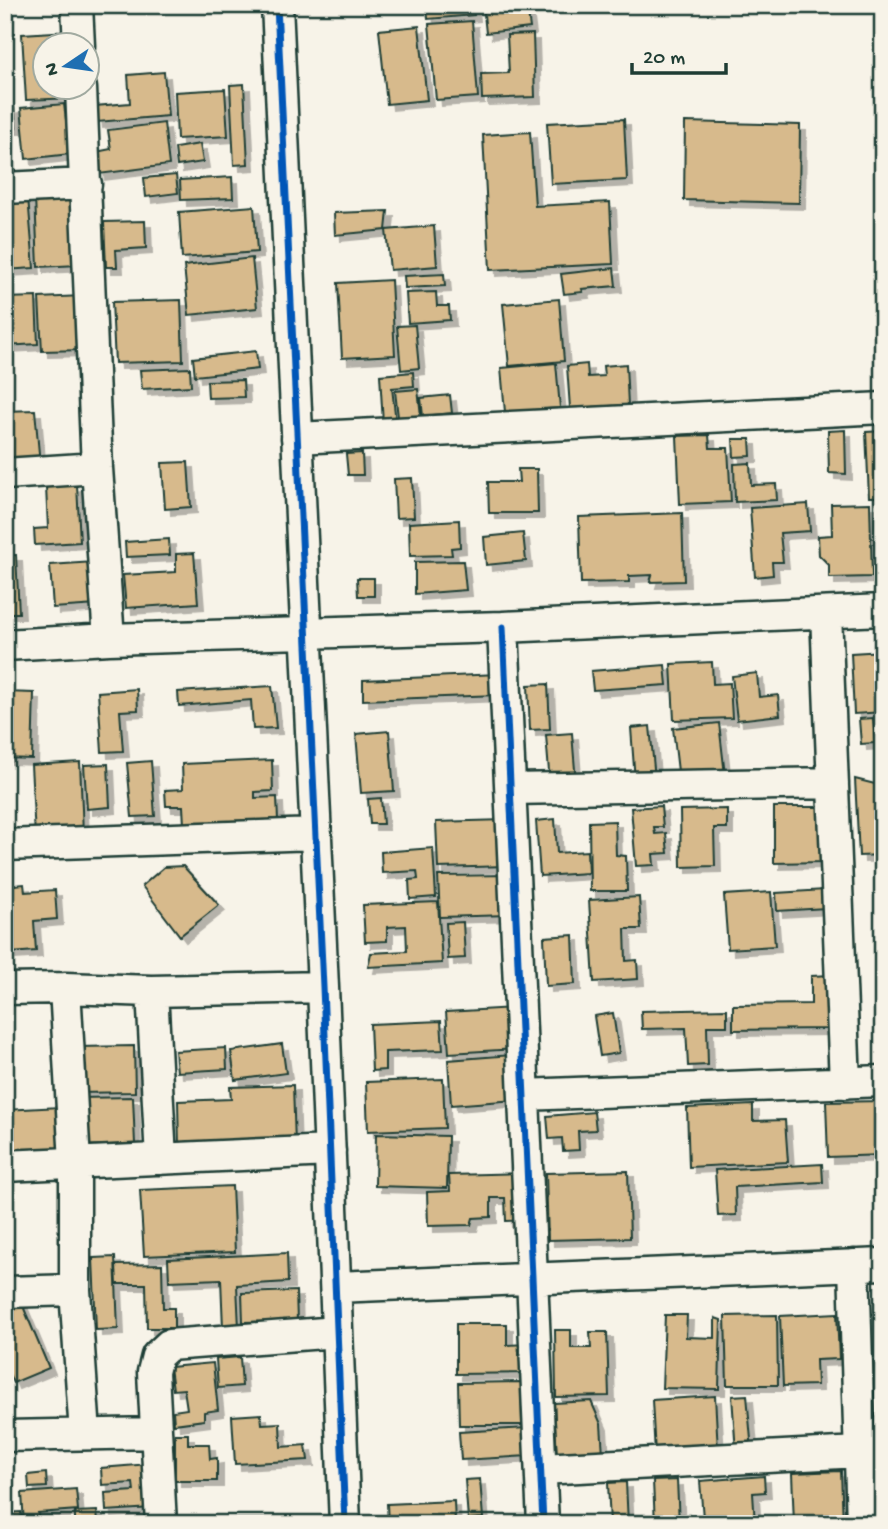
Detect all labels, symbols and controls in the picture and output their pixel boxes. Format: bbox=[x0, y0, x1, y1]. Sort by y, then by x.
north arrow bbox=[32, 32, 102, 102]
scale bar bbox=[632, 32, 727, 76]
text: 20 m bbox=[643, 47, 685, 72]
text: N bbox=[40, 60, 65, 78]

